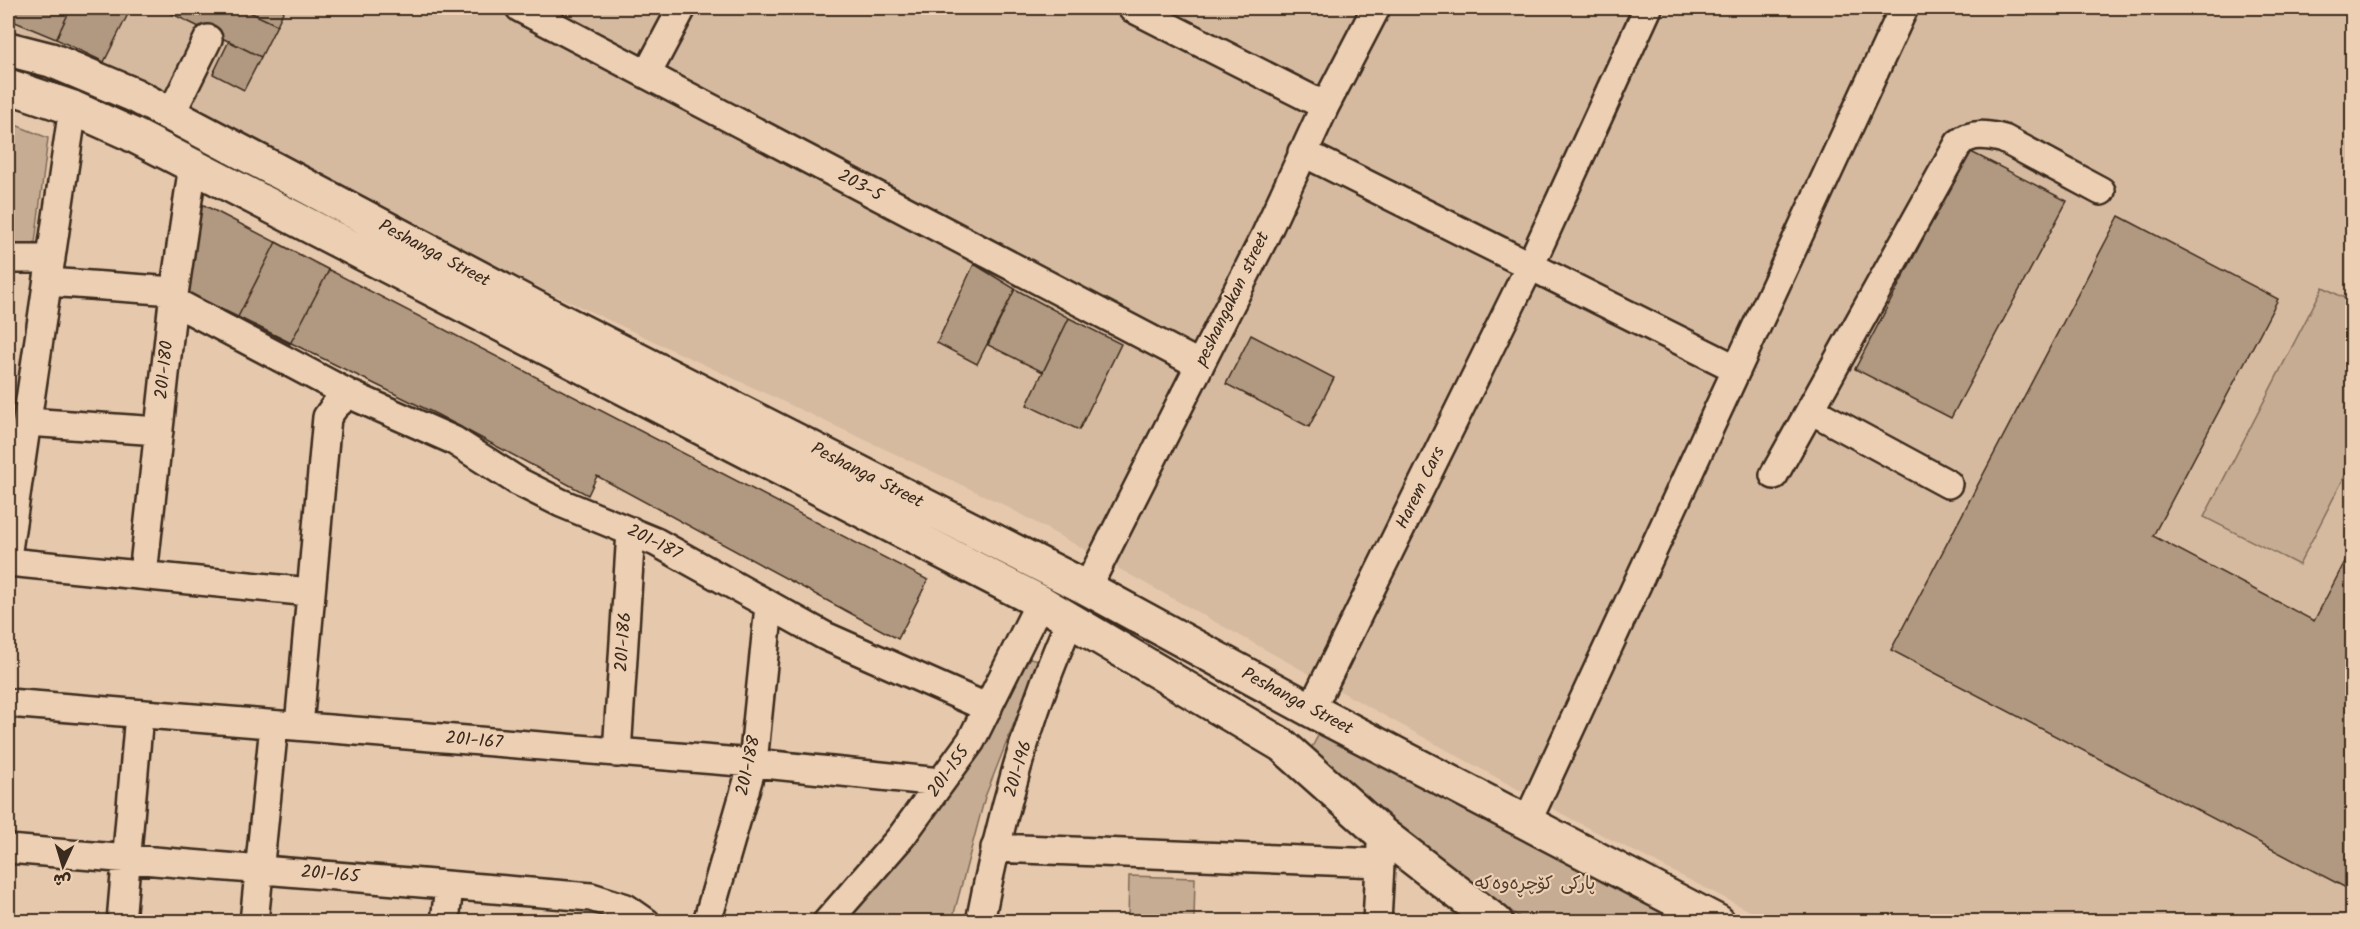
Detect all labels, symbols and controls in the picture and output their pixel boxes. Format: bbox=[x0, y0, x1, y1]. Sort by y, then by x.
street label: 203-5 bbox=[832, 162, 889, 211]
street label: Peshanga Street bbox=[373, 212, 496, 296]
street label: peshangakan street bbox=[1187, 226, 1279, 372]
street label: 201-180 bbox=[148, 339, 182, 401]
street label: Peshanga Street bbox=[806, 435, 929, 517]
street label: Harem Cars bbox=[1388, 441, 1454, 534]
street label: 201-187 bbox=[622, 517, 687, 569]
street label: 201-186 bbox=[607, 611, 641, 673]
street label: Peshanga Street bbox=[1236, 660, 1359, 744]
street label: 201-167 bbox=[444, 724, 505, 758]
street label: 201-188 bbox=[729, 733, 770, 799]
street label: 201-196 bbox=[997, 737, 1041, 801]
street label: 201-155 bbox=[920, 739, 979, 804]
north arrow bbox=[33, 836, 93, 896]
street label: 201-165 bbox=[299, 858, 362, 892]
text: ش bbox=[52, 866, 72, 893]
park label: پارکی کۆچڕەوەکە bbox=[1475, 870, 1595, 899]

